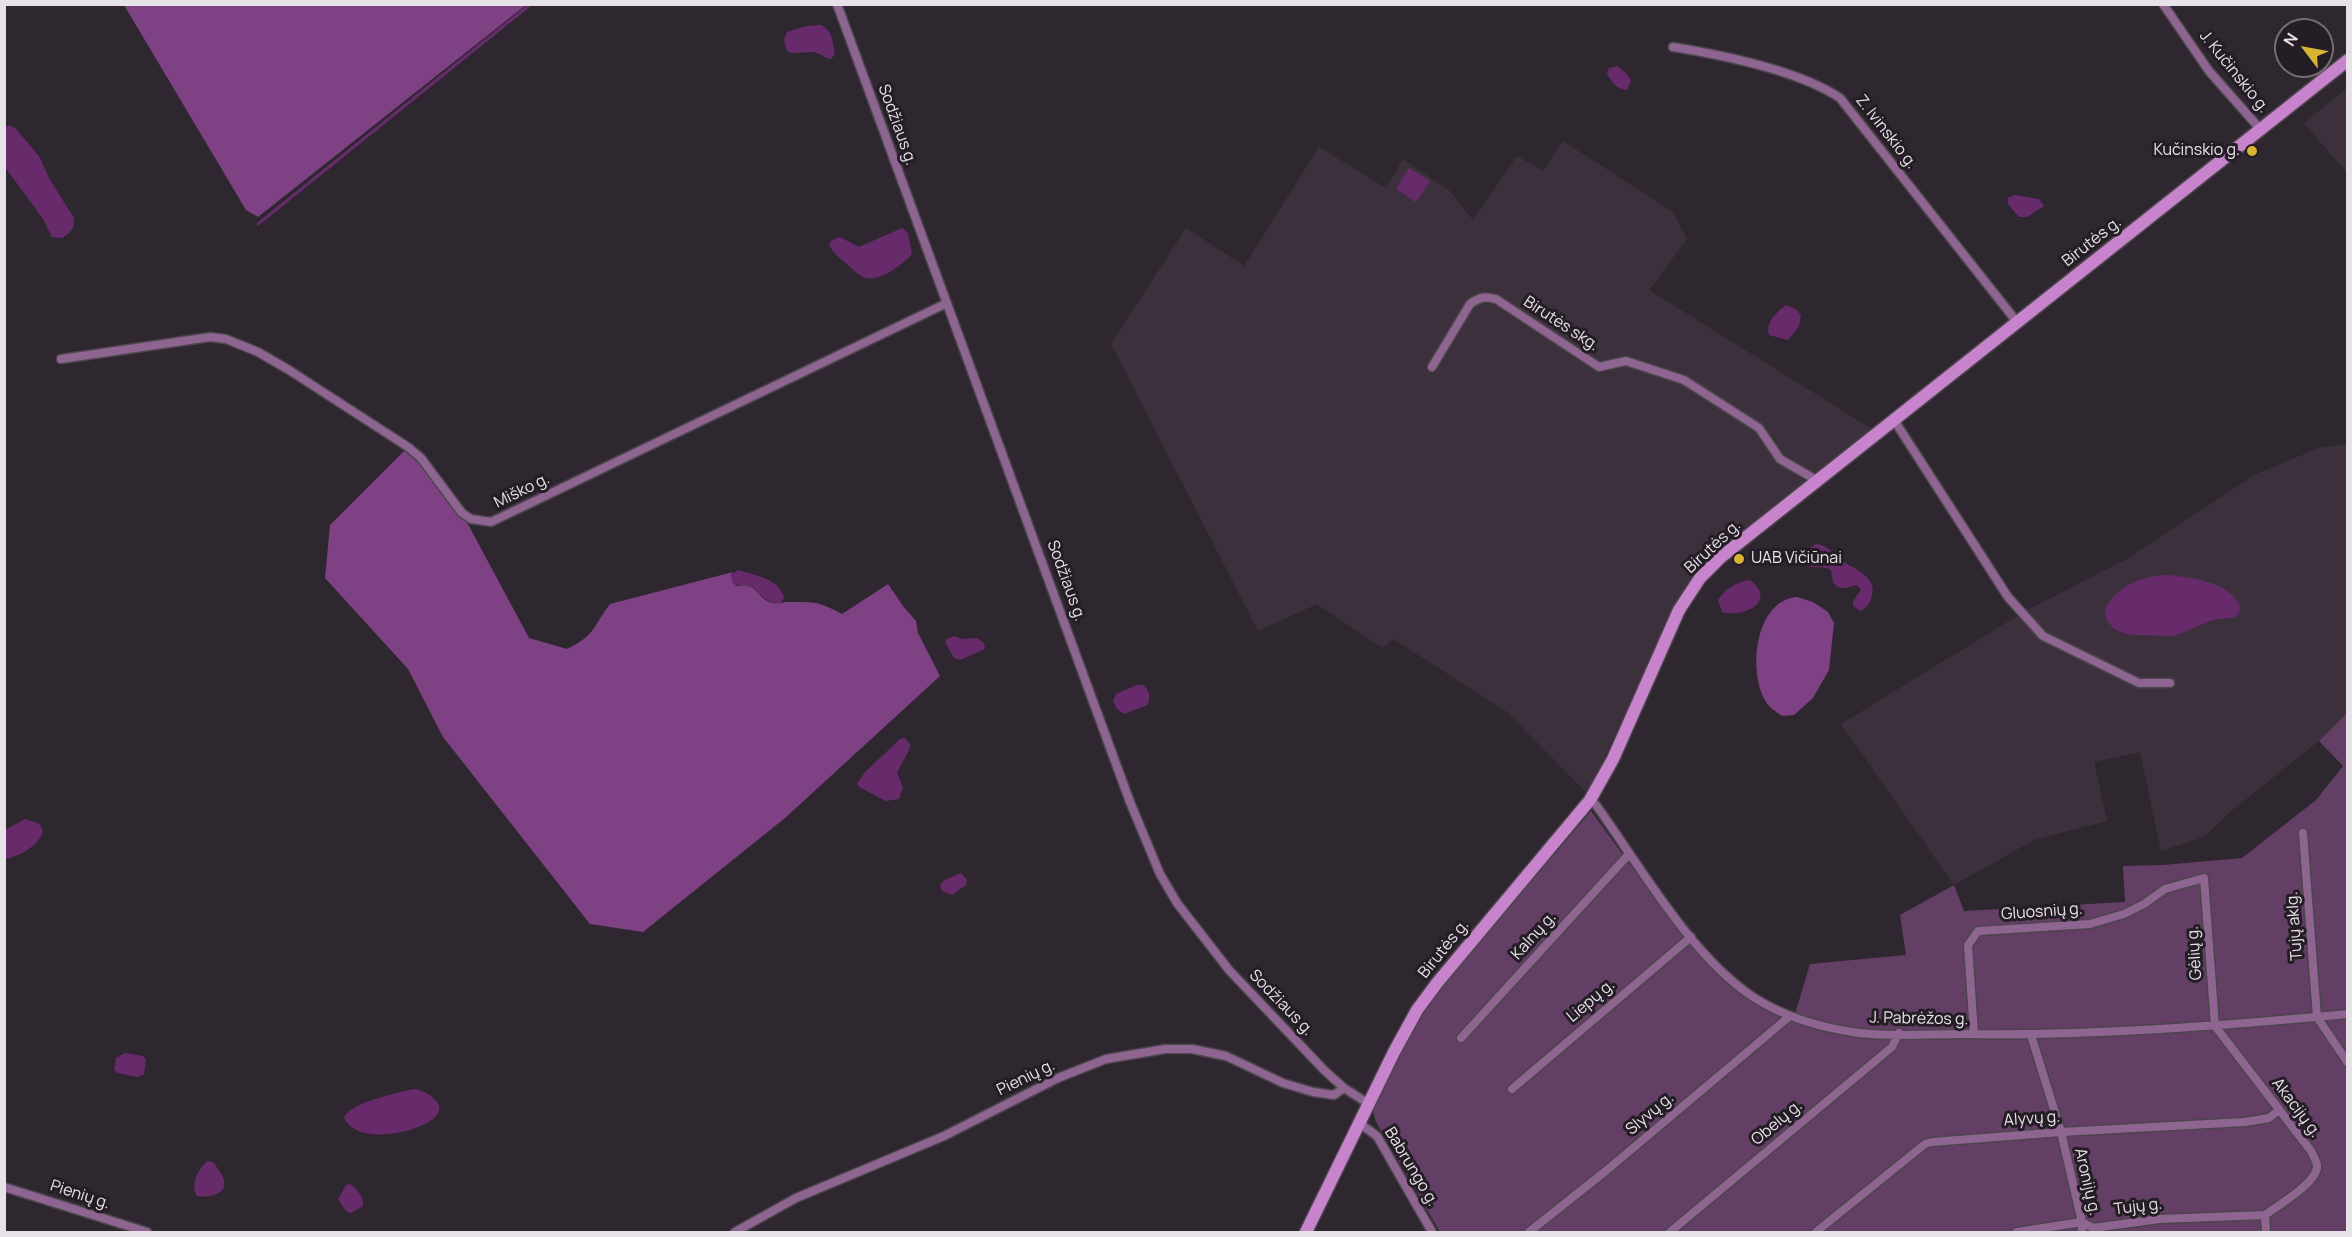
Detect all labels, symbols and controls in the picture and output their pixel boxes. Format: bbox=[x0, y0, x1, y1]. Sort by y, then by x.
north arrow bbox=[2274, 18, 2334, 78]
street label: J. Kučinskio g. bbox=[2195, 27, 2273, 117]
text: N bbox=[2278, 29, 2303, 50]
street label: Sodžiaus g. bbox=[874, 82, 920, 168]
street label: Z. Ivinskio g. bbox=[1851, 91, 1921, 173]
place label: Kučinskio g. bbox=[2153, 141, 2240, 161]
marker: Kučinskio g. bbox=[2245, 144, 2259, 158]
street label: Birutės g. bbox=[2059, 213, 2125, 271]
street label: Birutės skg. bbox=[1520, 293, 1602, 355]
street label: Miško g. bbox=[491, 469, 553, 513]
street label: Birutės g. bbox=[1681, 516, 1745, 578]
street label: Sodžiaus g. bbox=[1043, 538, 1089, 624]
place label: UAB Vičiūnai bbox=[1751, 549, 1842, 569]
marker: UAB Vičiūnai bbox=[1732, 552, 1746, 566]
street label: Tujų aklg. bbox=[2283, 891, 2307, 961]
street label: Gluosnių g. bbox=[2001, 900, 2083, 924]
street label: Kalnų g. bbox=[1508, 908, 1560, 964]
street label: Birutės g. bbox=[1415, 916, 1473, 982]
street label: Gėlių g. bbox=[2184, 925, 2206, 981]
street label: Sodžiaus g. bbox=[1245, 966, 1317, 1040]
street label: Liepų g. bbox=[1563, 975, 1619, 1027]
street label: J. Pabrėžos g. bbox=[1869, 1009, 1969, 1029]
street label: Pienių g. bbox=[994, 1056, 1058, 1100]
street label: Akacijų g. bbox=[2267, 1074, 2325, 1142]
street label: Slyvų g. bbox=[1622, 1089, 1678, 1139]
street label: Obelų g. bbox=[1748, 1096, 1806, 1150]
street label: Alyvų g. bbox=[2003, 1107, 2061, 1131]
street label: Babrungo g. bbox=[1380, 1124, 1442, 1210]
street label: Aronijų g. bbox=[2070, 1146, 2104, 1218]
street label: Pienių g. bbox=[48, 1176, 112, 1214]
street label: Tujų g. bbox=[2113, 1195, 2163, 1219]

